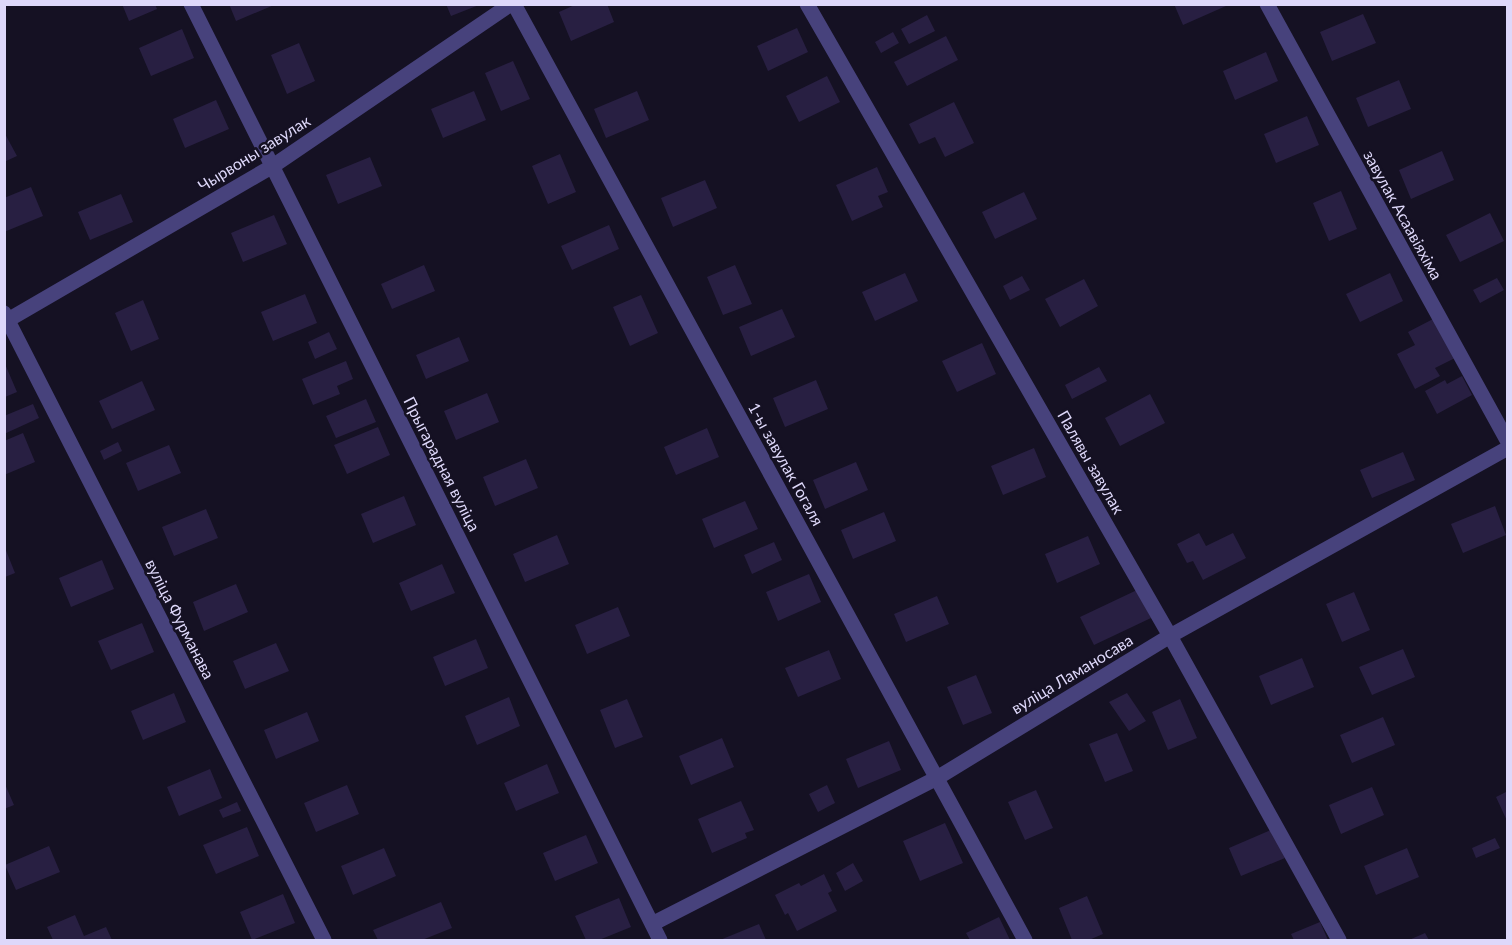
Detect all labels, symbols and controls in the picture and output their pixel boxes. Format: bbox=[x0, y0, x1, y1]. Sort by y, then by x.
street label: Чырвоны завулак bbox=[194, 110, 314, 195]
street label: завулак Асаавіяхіма bbox=[1360, 147, 1447, 283]
street label: Прыгарадная вуліца bbox=[400, 393, 485, 534]
street label: 1-ы завулак Гогаля bbox=[745, 399, 828, 529]
street label: Палявы завулак bbox=[1054, 407, 1129, 517]
street label: вуліца Фурманава bbox=[142, 556, 219, 682]
street label: вуліца Ламаносава bbox=[1008, 630, 1136, 717]

